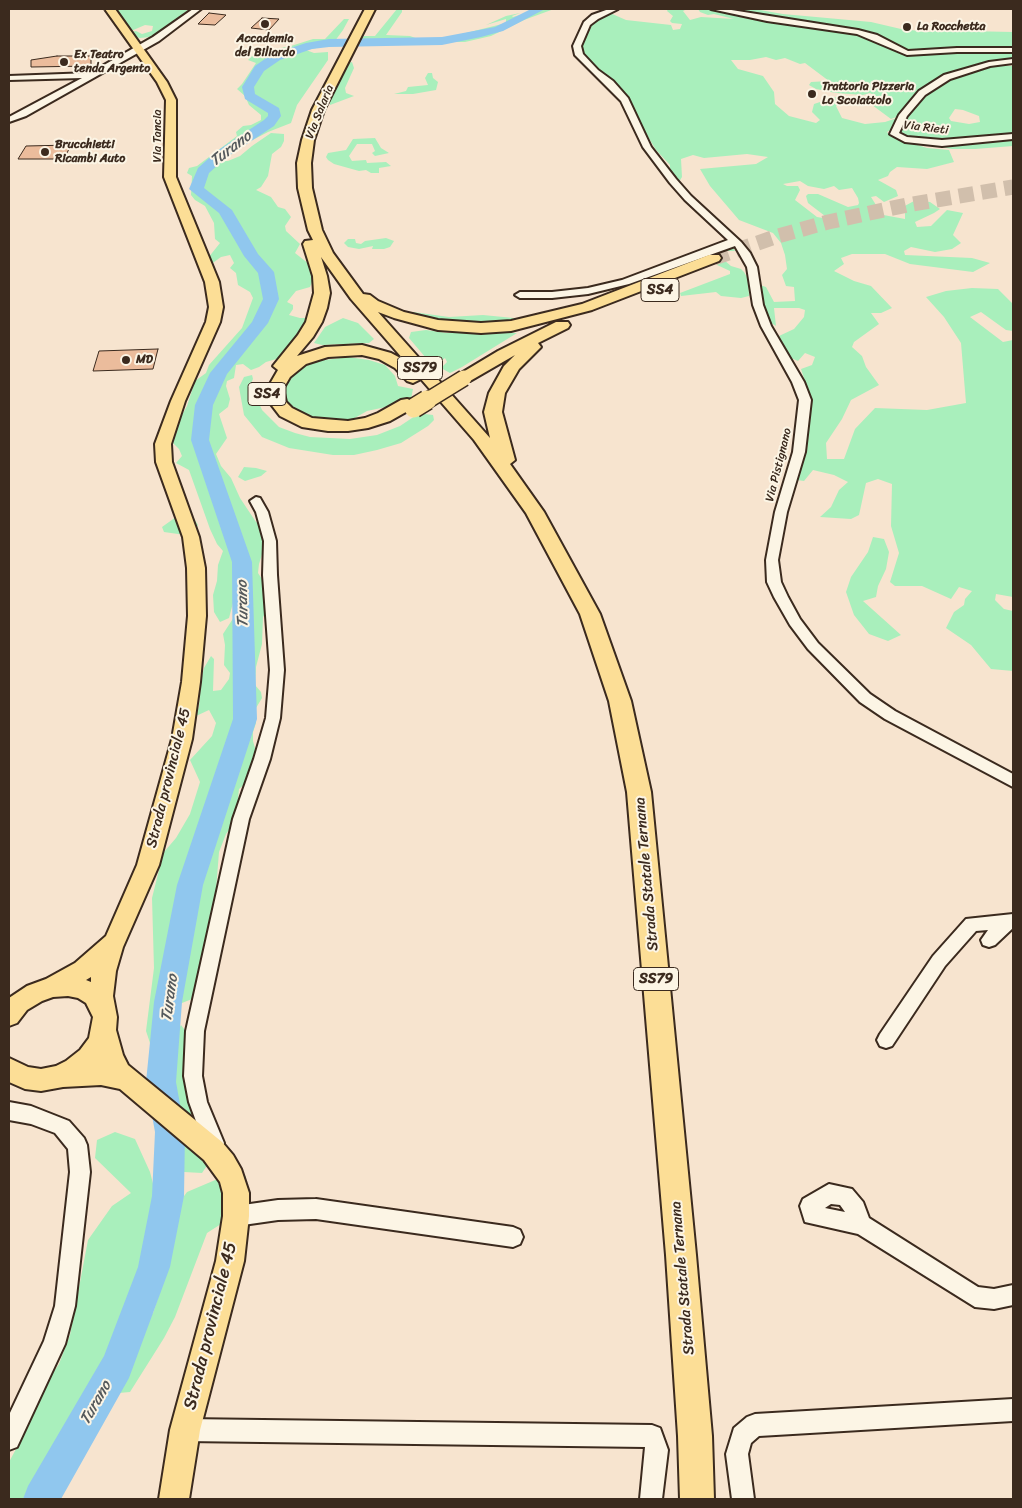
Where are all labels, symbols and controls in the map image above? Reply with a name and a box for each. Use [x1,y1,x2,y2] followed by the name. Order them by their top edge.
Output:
[259,18,271,30] marker: Accademia del Biliardo
[917,20,985,34] place label: La Rocchetta
[901,21,913,33] marker: La Rocchetta
[235,32,295,60] place label: Accademia del Biliardo
[74,48,150,76] place label: Ex Teatro tenda Argento
[58,56,70,68] marker: Ex Teatro tenda Argento
[822,80,914,108] place label: Trattoria Pizzeria Lo Scoiattolo
[303,83,337,141] street label: Via Salaria
[806,88,818,100] marker: Trattoria Pizzeria Lo Scoiattolo
[151,110,165,162] street label: Via Tancia
[903,118,949,138] street label: Via Rieti
[206,127,256,171] water label: Turano
[55,138,125,166] place label: Brucchietti Ricambi Auto
[39,146,51,158] marker: Brucchietti Ricambi Auto
[641,278,679,302] road number: SS4
[136,353,153,367] place label: MD
[120,354,132,366] marker: MD
[398,356,442,379] road number: SS79
[248,382,286,406] road number: SS4
[763,427,795,503] street label: Via Pistignano
[233,580,253,628] water label: Turano
[143,706,195,850] street label: Strada provinciale 45
[631,796,663,952] street label: Strada Statale Ternana
[634,968,678,991] road number: SS79
[157,973,183,1023] water label: Turano
[667,1200,699,1356] street label: Strada Statale Ternana
[180,1240,242,1412] street label: Strada provinciale 45
[76,1378,116,1428] water label: Turano

